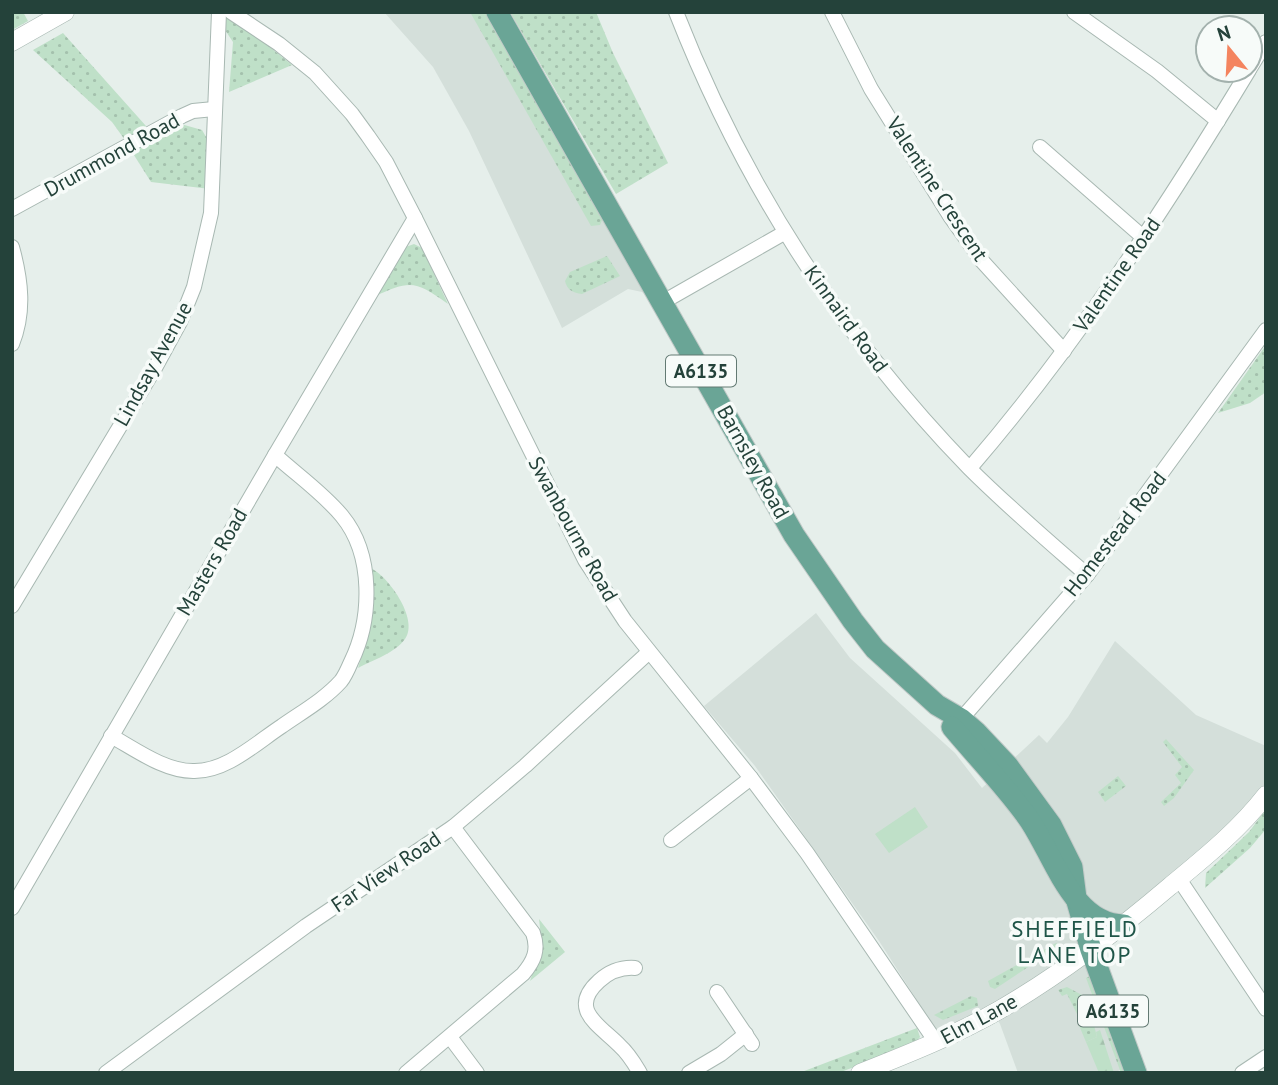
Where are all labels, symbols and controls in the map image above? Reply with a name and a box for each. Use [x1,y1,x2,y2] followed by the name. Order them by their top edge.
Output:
[1194,14,1264,84] north arrow
[1214,19,1233,46] text: N
[39,106,184,203] street label: Drummond Road
[880,111,994,266] street label: Valentine Crescent
[1066,212,1166,338] street label: Valentine Road
[798,260,894,378] street label: Kinnaird Road
[107,297,198,431] street label: Lindsay Avenue
[666,356,736,386] road number: A6135
[711,400,796,523] street label: Barnsley Road
[522,451,624,606] street label: Swanbourne Road
[1057,466,1172,602] street label: Homestead Road
[170,503,253,620] street label: Masters Road
[326,825,446,918] street label: Far View Road
[1011,914,1139,969] district label: SHEFFIELD LANE TOP
[936,987,1022,1050] street label: Elm Lane
[1078,995,1148,1026] road number: A6135

